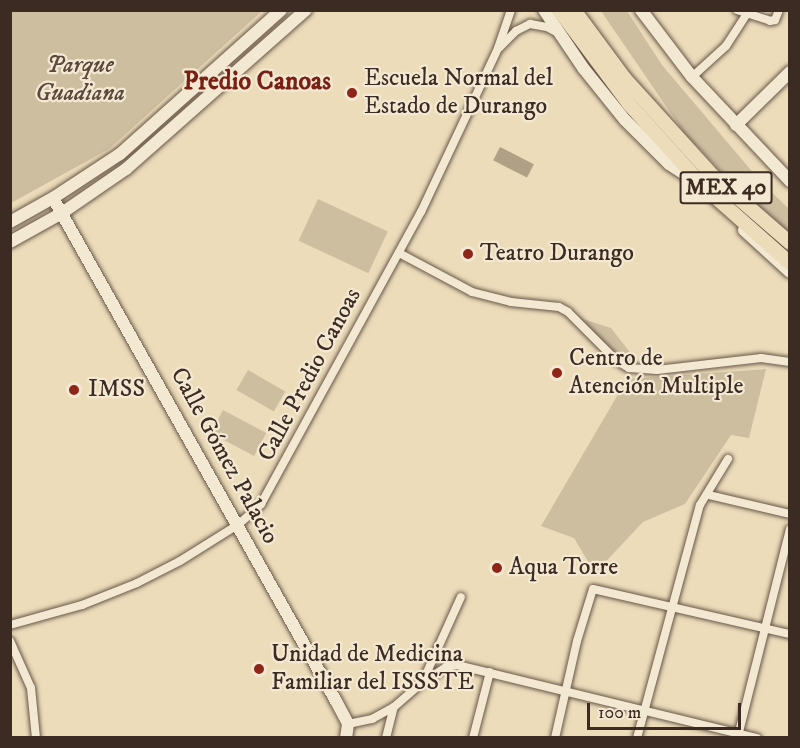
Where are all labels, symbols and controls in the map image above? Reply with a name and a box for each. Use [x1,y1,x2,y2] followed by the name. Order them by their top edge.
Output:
[35,52,125,108] park label: Parque Guadiana
[364,65,553,121] place label: Escuela Normal del Estado de Durango
[183,66,331,98] district label: Predio Canoas
[345,86,359,100] marker: Escuela Normal del Estado de Durango
[680,169,772,207] road number: MEX 40
[480,240,634,268] place label: Teatro Durango
[461,247,475,261] marker: Teatro Durango
[252,284,368,466] street label: Calle Predio Canoas
[569,345,743,401] place label: Centro de Atención Multiple
[164,363,284,549] street label: Calle Gómez Palacio
[550,366,564,380] marker: Centro de Atención Multiple
[88,376,145,404] place label: IMSS
[65,381,83,399] marker: IMSS
[509,554,618,582] place label: Aqua Torre
[490,561,504,575] marker: Aqua Torre
[271,641,474,697] place label: Unidad de Medicina Familiar del ISSSTE
[252,662,266,676] marker: Unidad de Medicina Familiar del ISSSTE
[590,691,744,729] scale bar
[598,702,641,724] text: 100 m

